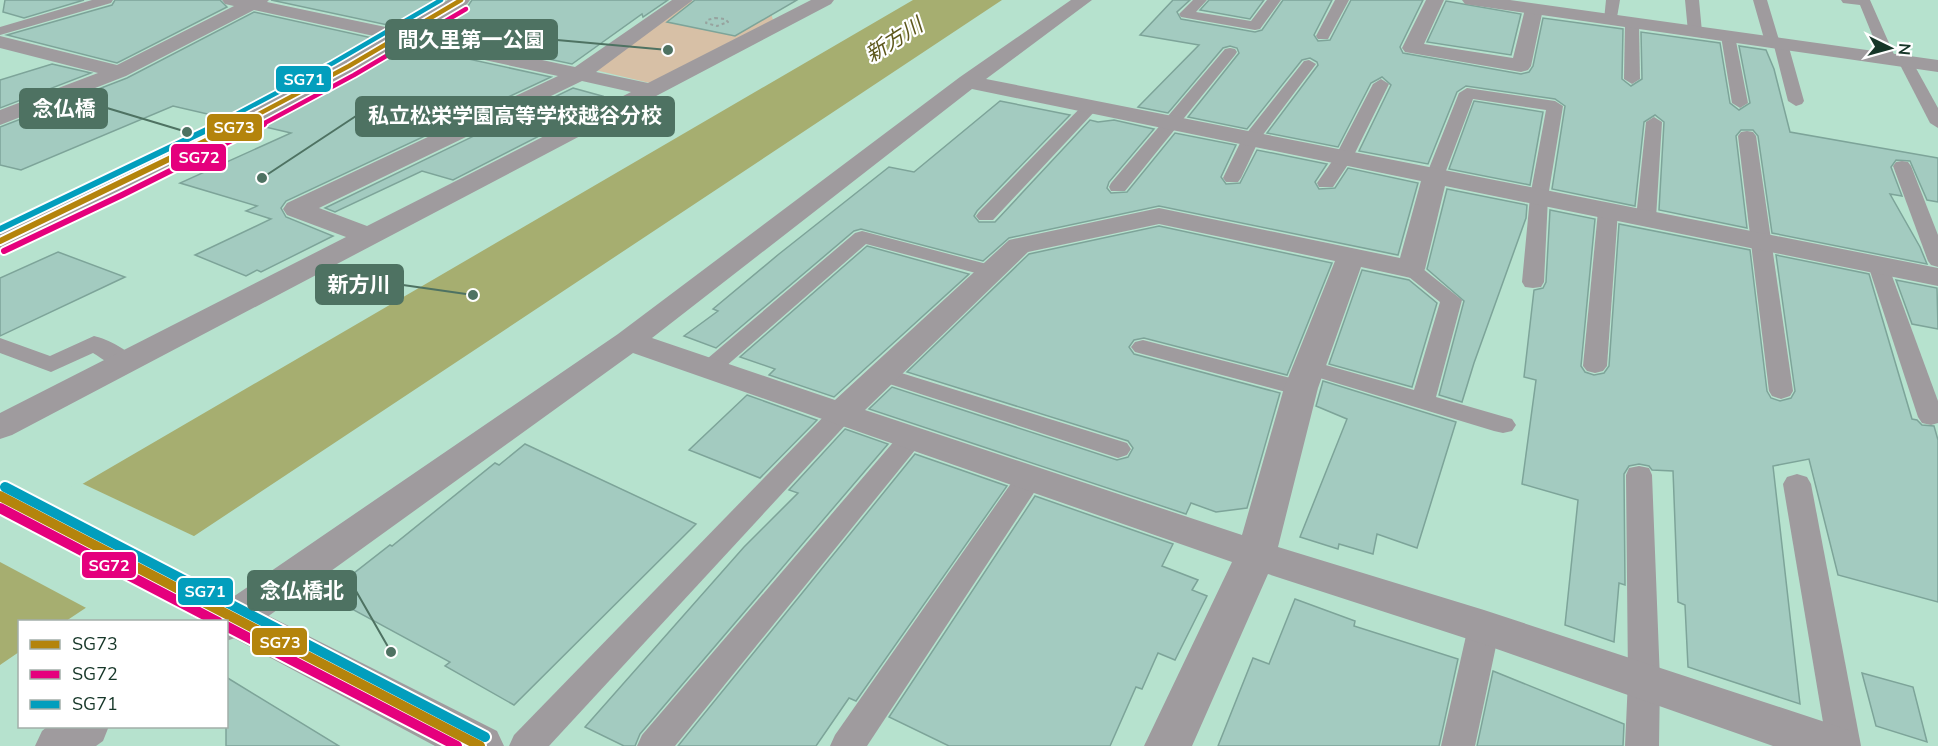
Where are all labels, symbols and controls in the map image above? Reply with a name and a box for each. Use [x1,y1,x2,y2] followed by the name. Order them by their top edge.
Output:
[860,10,930,69] water label: 新方川
[1860,18,1920,78] north arrow
[386,20,557,59] callout: 間久里第一公園
[398,26,545,54] text: 間久里第一公園
[1892,42,1915,56] text: N
[275,65,332,93] line badge: SG71
[283,69,325,91] text: SG71
[20,89,107,128] callout: 念仏橋
[33,95,96,123] text: 念仏橋
[356,97,674,136] callout: 私立松栄学園高等学校越谷分校
[368,102,662,130] text: 私立松栄学園高等学校越谷分校
[206,113,263,142] line badge: SG73
[213,117,255,139] text: SG73
[170,143,227,172] line badge: SG72
[178,147,220,169] text: SG72
[316,265,403,304] callout: 新方川
[328,271,391,299] text: 新方川
[81,551,137,579] line badge: SG72
[88,555,130,577] text: SG72
[248,571,356,610] callout: 念仏橋北
[177,577,234,606] line badge: SG71
[260,577,344,605] text: 念仏橋北
[184,581,226,603] text: SG71
[18,620,228,728] legend
[251,627,308,656] line badge: SG73
[72,632,118,656] text: SG73
[259,632,301,654] text: SG73
[72,662,118,686] text: SG72
[72,692,118,716] text: SG71

